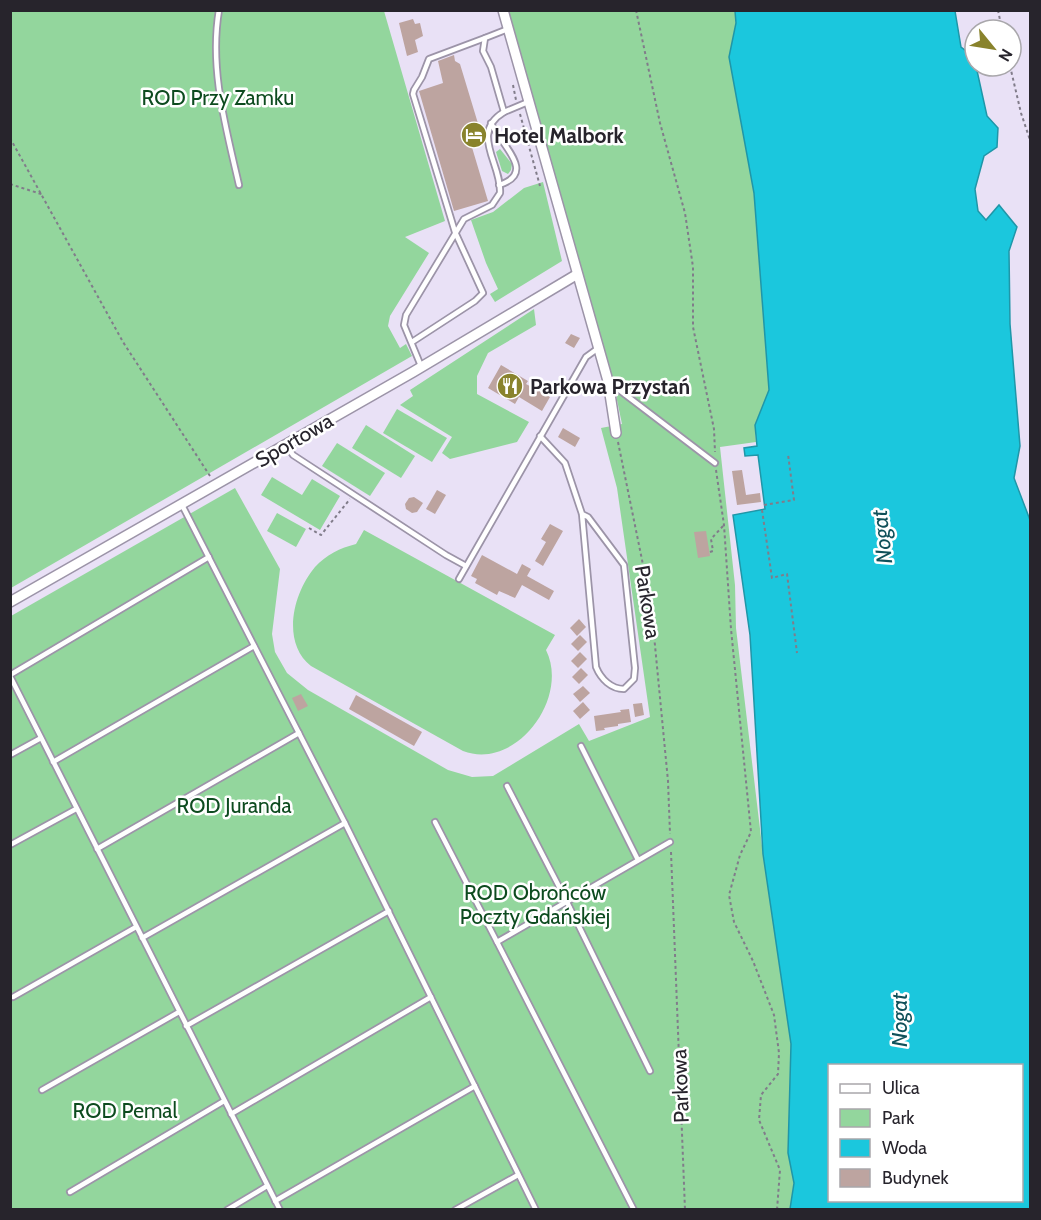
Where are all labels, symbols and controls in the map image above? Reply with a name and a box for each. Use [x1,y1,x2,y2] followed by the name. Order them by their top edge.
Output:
[963,18,1023,78] north arrow
[995,46,1017,65] text: N
[142,85,294,110] park label: ROD Przy Zamku
[459,120,489,150] hotel icon: Hotel Malbork
[494,123,624,148] place label: Hotel Malbork
[495,371,525,401] restaurant icon: Parkowa Przystań
[530,374,690,399] place label: Parkowa Przystań
[251,408,337,472] street label: Sportowa
[866,507,898,565] water label: Nogat
[630,563,666,641] street label: Parkowa
[177,793,292,818] park label: ROD Juranda
[460,880,610,930] park label: ROD Obrońców Poczty Gdańskiej
[886,992,913,1047] water label: Nogat
[666,1049,694,1123] street label: Parkowa
[828,1064,1023,1202] legend
[882,1077,920,1099] text: Ulica
[73,1098,177,1123] park label: ROD Pemal
[882,1107,915,1129] text: Park
[882,1137,927,1159] text: Woda
[882,1167,949,1189] text: Budynek

